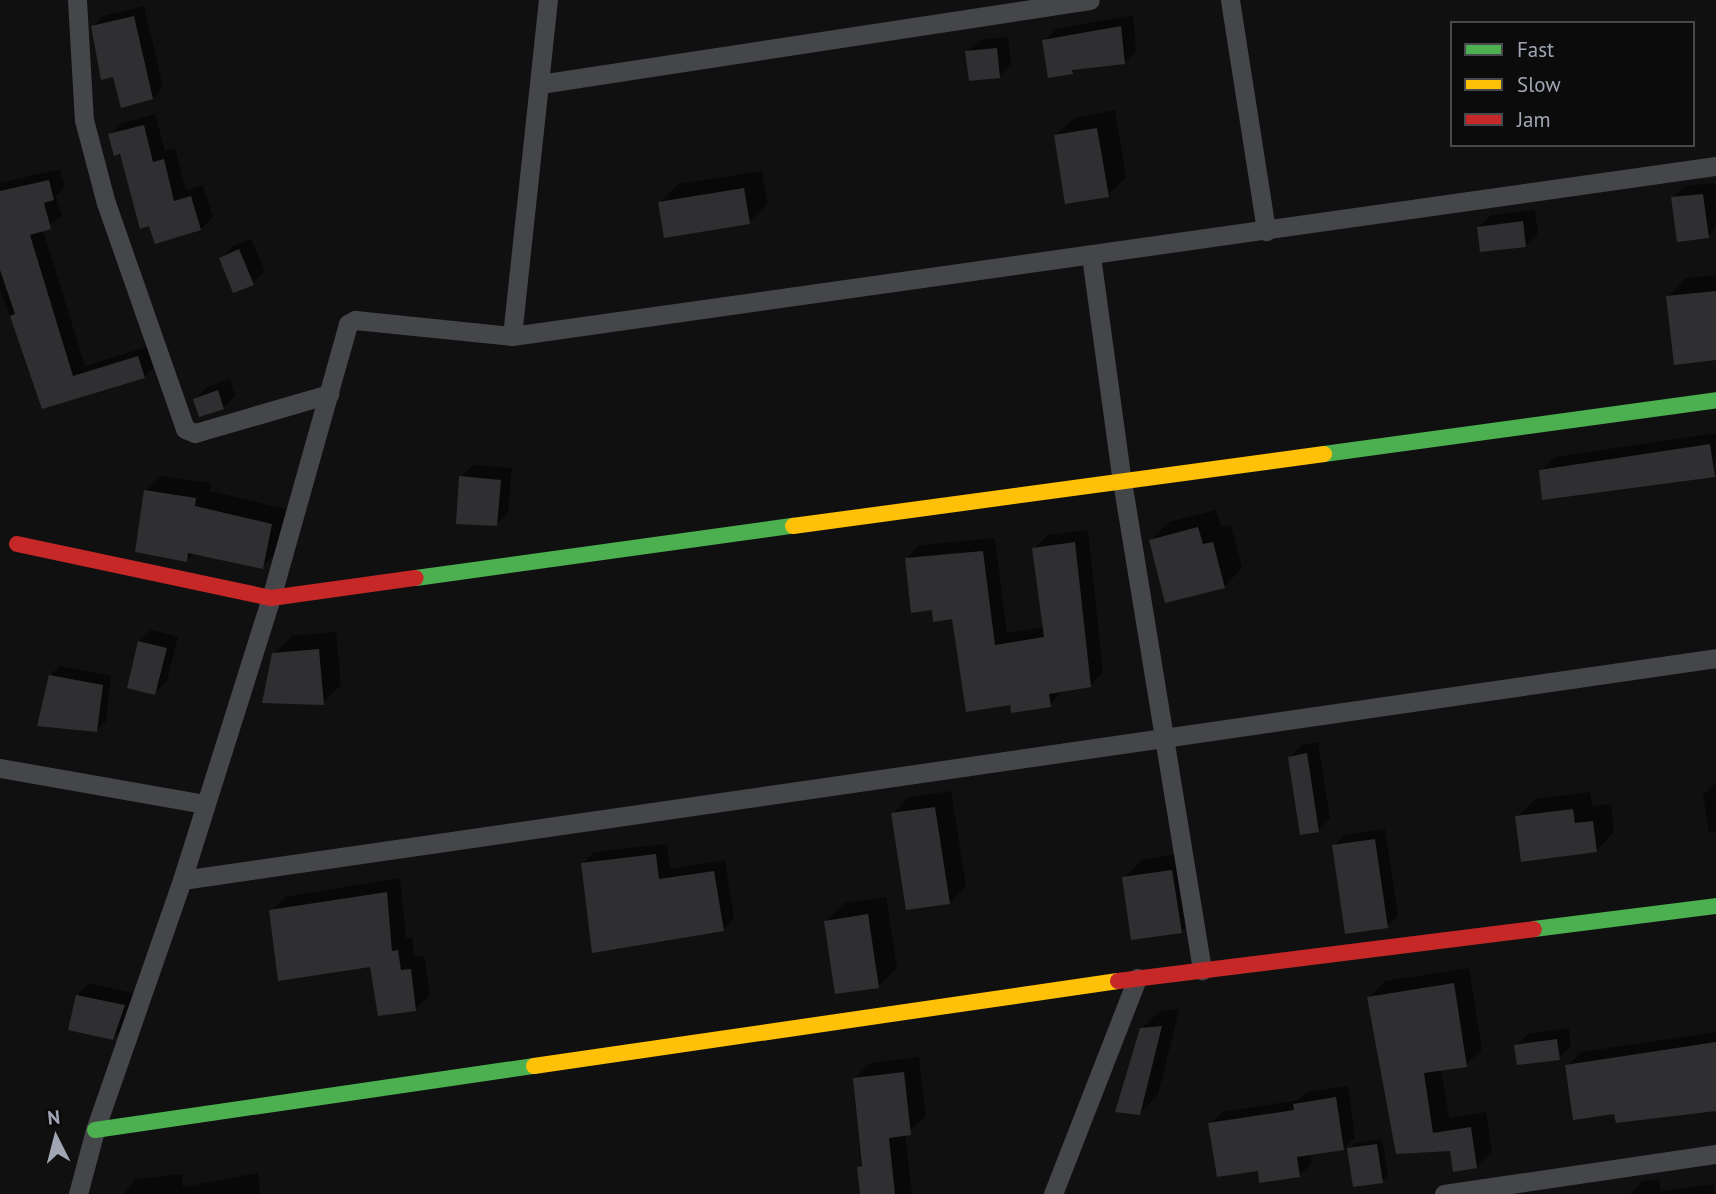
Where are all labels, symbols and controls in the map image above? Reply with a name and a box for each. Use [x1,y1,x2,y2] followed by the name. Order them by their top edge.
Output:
[1450,21,1695,147] legend
[1517,36,1554,63] text: Fast
[1517,71,1561,98] text: Slow
[1517,106,1551,133] text: Jam
[21,1103,91,1173] north arrow
[46,1105,61,1130] text: N

